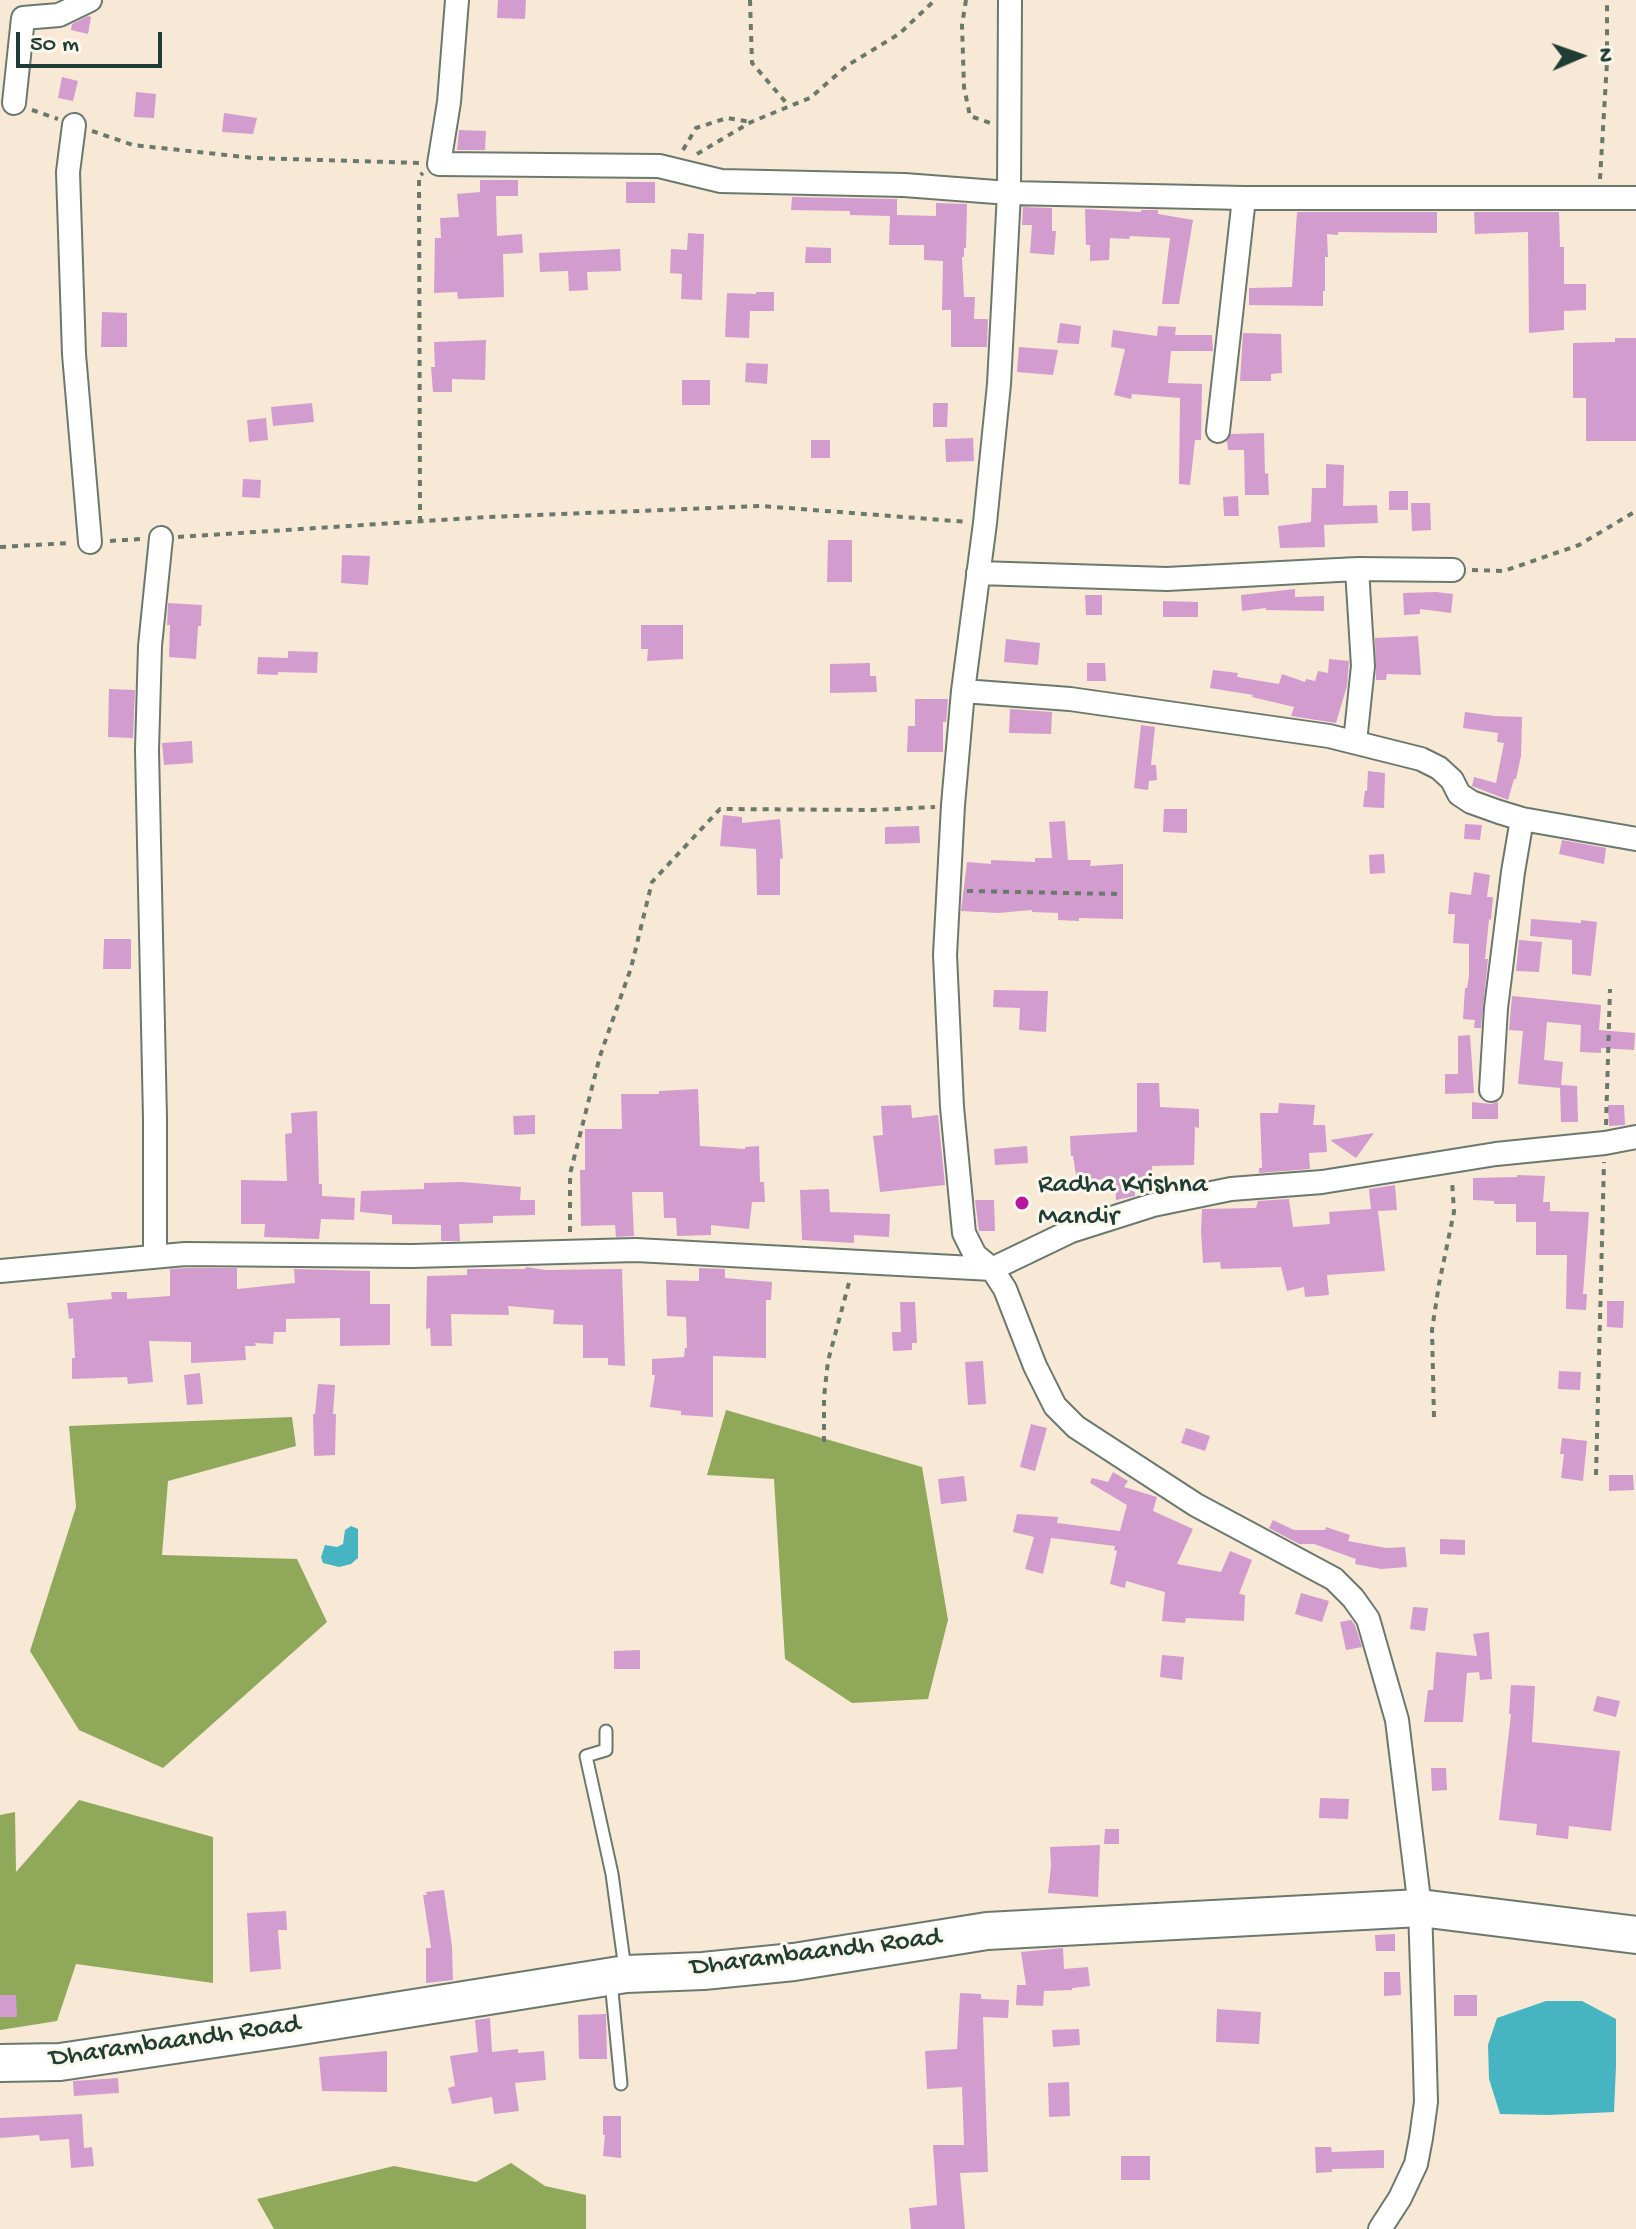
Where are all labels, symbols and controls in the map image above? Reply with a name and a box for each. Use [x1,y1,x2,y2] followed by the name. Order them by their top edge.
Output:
[20,16,166,66] scale bar
[1540,16,1620,96] north arrow
[30,31,79,60] text: 50 m
[1591,48,1617,63] text: N
[1038,1170,1207,1236] place label: Radha Krishna Mandir
[1013,1194,1031,1212] marker: Radha Krishna Mandir
[689,1922,943,1986] street label: Dharambaandh Road
[48,2009,302,2077] street label: Dharambaandh Road

